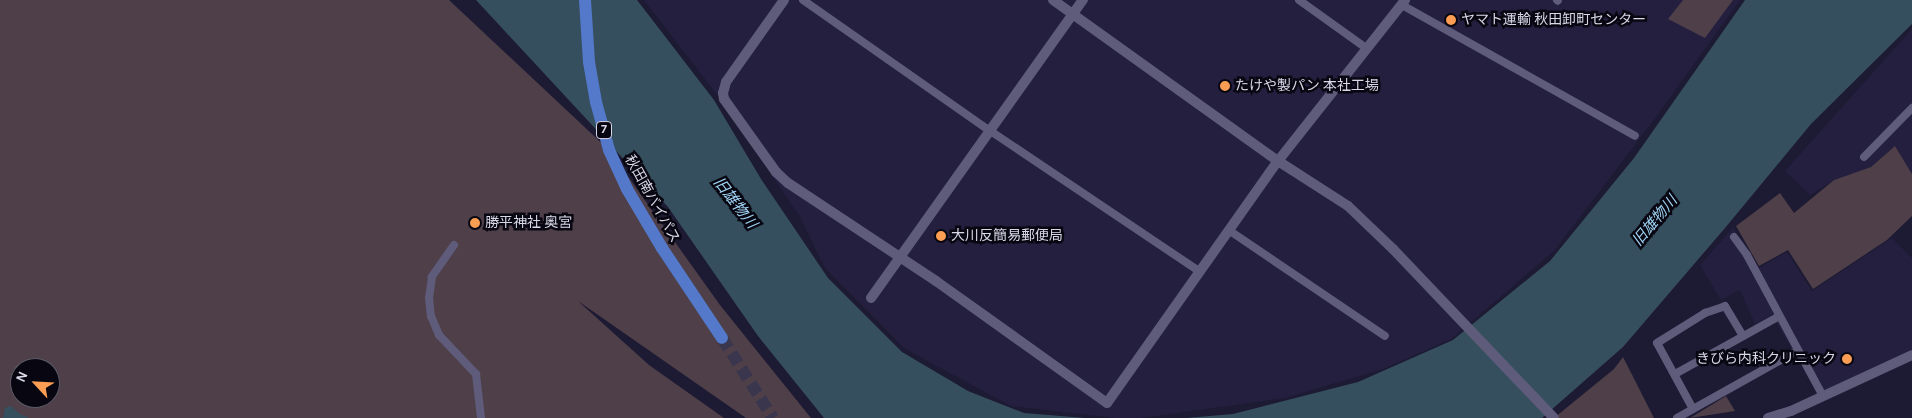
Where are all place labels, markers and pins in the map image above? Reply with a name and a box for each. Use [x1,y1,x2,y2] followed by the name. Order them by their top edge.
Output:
[1461,12,1646,28] place label: ヤマト運輸 秋田卸町センター
[1445,14,1457,26] marker: ヤマト運輸 秋田卸町センター
[1235,78,1378,94] place label: たけや製パン 本社工場
[1219,80,1231,92] marker: たけや製パン 本社工場
[485,215,572,231] place label: 勝平神社 奥宮
[469,217,481,229] marker: 勝平神社 奥宮
[951,228,1063,244] place label: 大川反簡易郵便局
[935,230,947,242] marker: 大川反簡易郵便局
[1696,351,1836,367] place label: きびら内科クリニック
[1840,352,1854,366] marker: きびら内科クリニック

